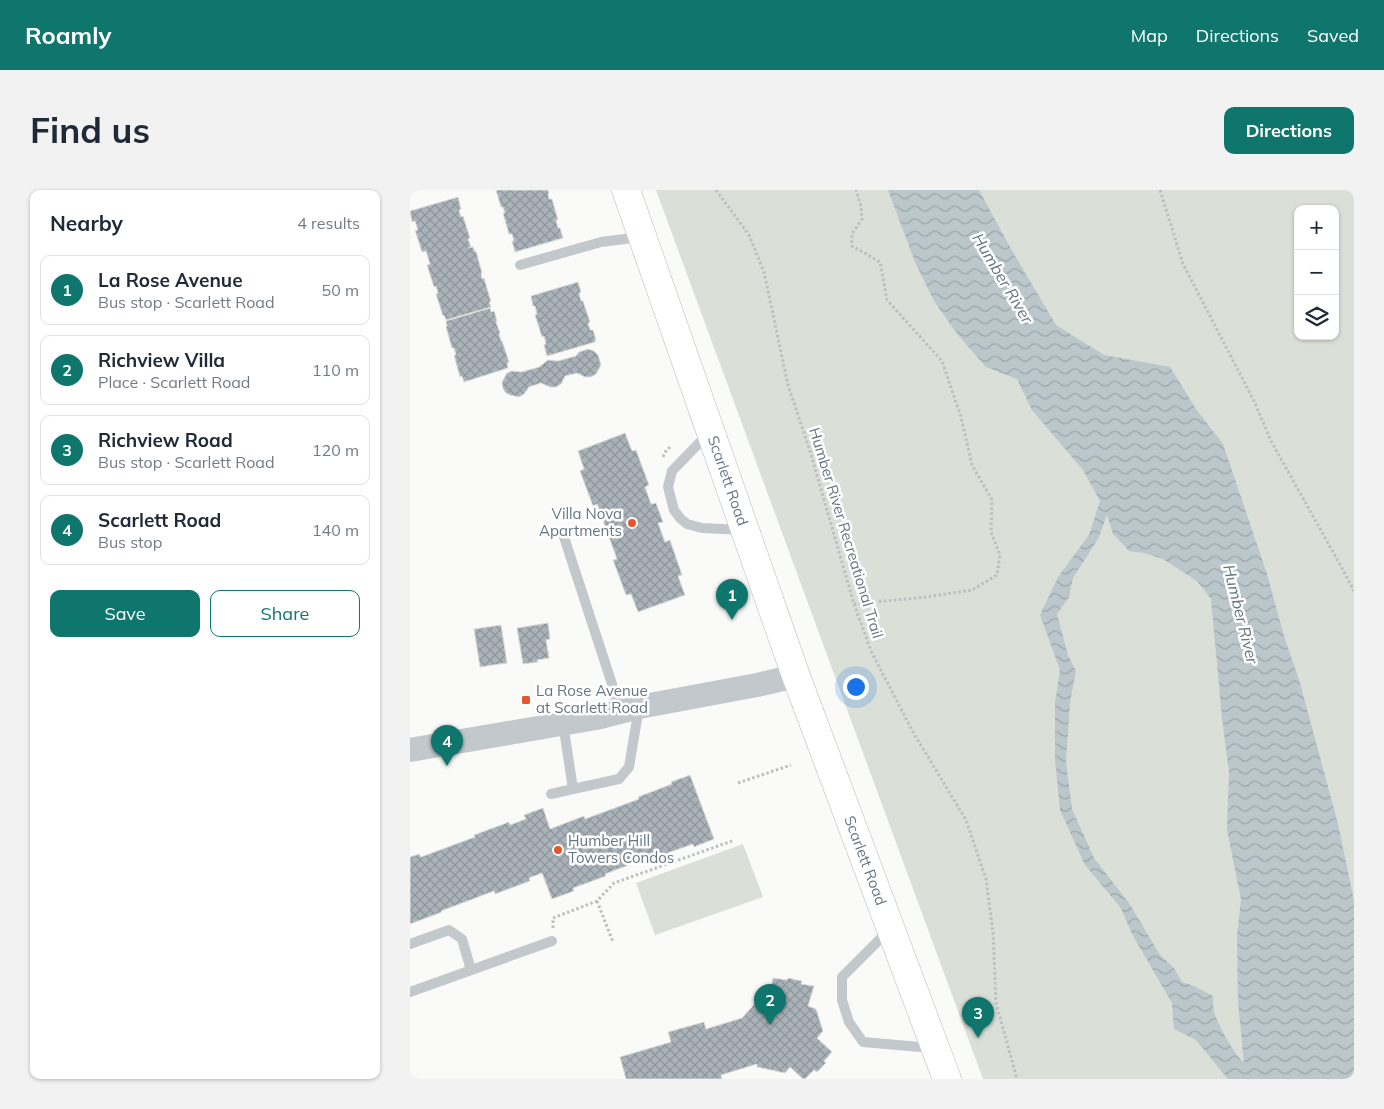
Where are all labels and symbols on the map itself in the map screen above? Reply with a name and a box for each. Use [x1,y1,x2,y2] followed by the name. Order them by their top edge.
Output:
[968,229,1038,328] water label: Humber River
[805,425,888,641] street label: Humber River Recreational Trail
[704,433,753,528] street label: Scarlett Road
[539,504,622,540] place label: Villa Nova Apartments
[626,517,638,529] marker: Villa Nova Apartments
[1219,562,1263,667] water label: Humber River
[716,579,748,620] pin: 1
[843,674,869,700] your location
[536,681,648,717] place label: La Rose Avenue at Scarlett Road
[520,694,532,706] marker: La Rose Avenue at Scarlett Road
[431,725,463,766] pin: 4
[840,813,891,908] street label: Scarlett Road
[568,831,674,867] place label: Humber Hill Towers Condos
[552,844,564,856] marker: Humber Hill Towers Condos
[754,984,786,1025] pin: 2
[962,997,994,1038] pin: 3

